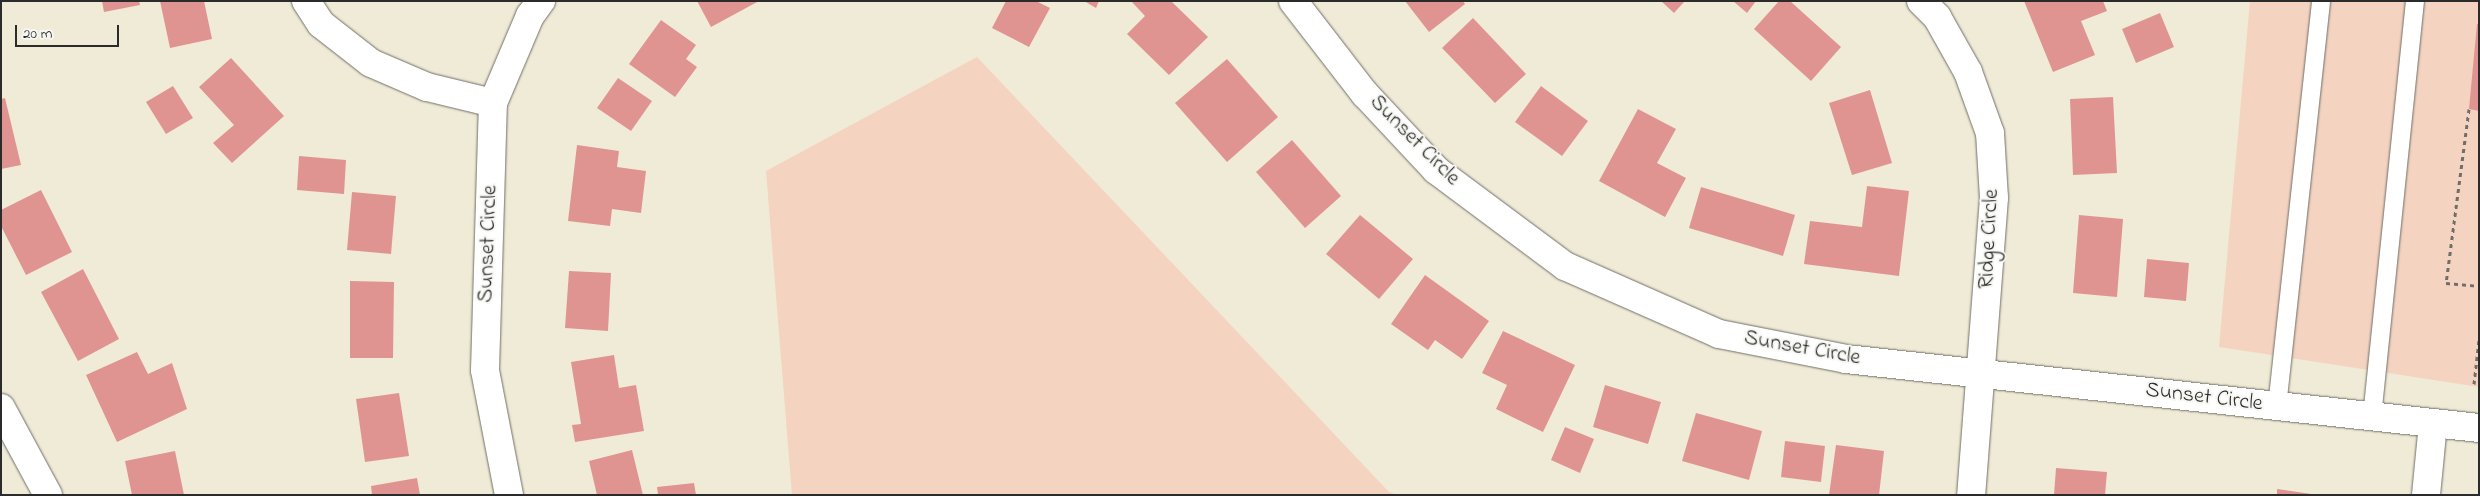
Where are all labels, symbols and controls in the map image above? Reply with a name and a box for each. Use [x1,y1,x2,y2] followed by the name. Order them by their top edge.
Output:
[18,15,121,47] scale bar
[23,23,52,45] text: 20 m
[1363,90,1465,192] street label: Sunset Circle
[474,185,504,303] street label: Sunset Circle
[1974,188,2006,290] street label: Ridge Circle
[1742,326,1862,372] street label: Sunset Circle
[2144,378,2264,418] street label: Sunset Circle

